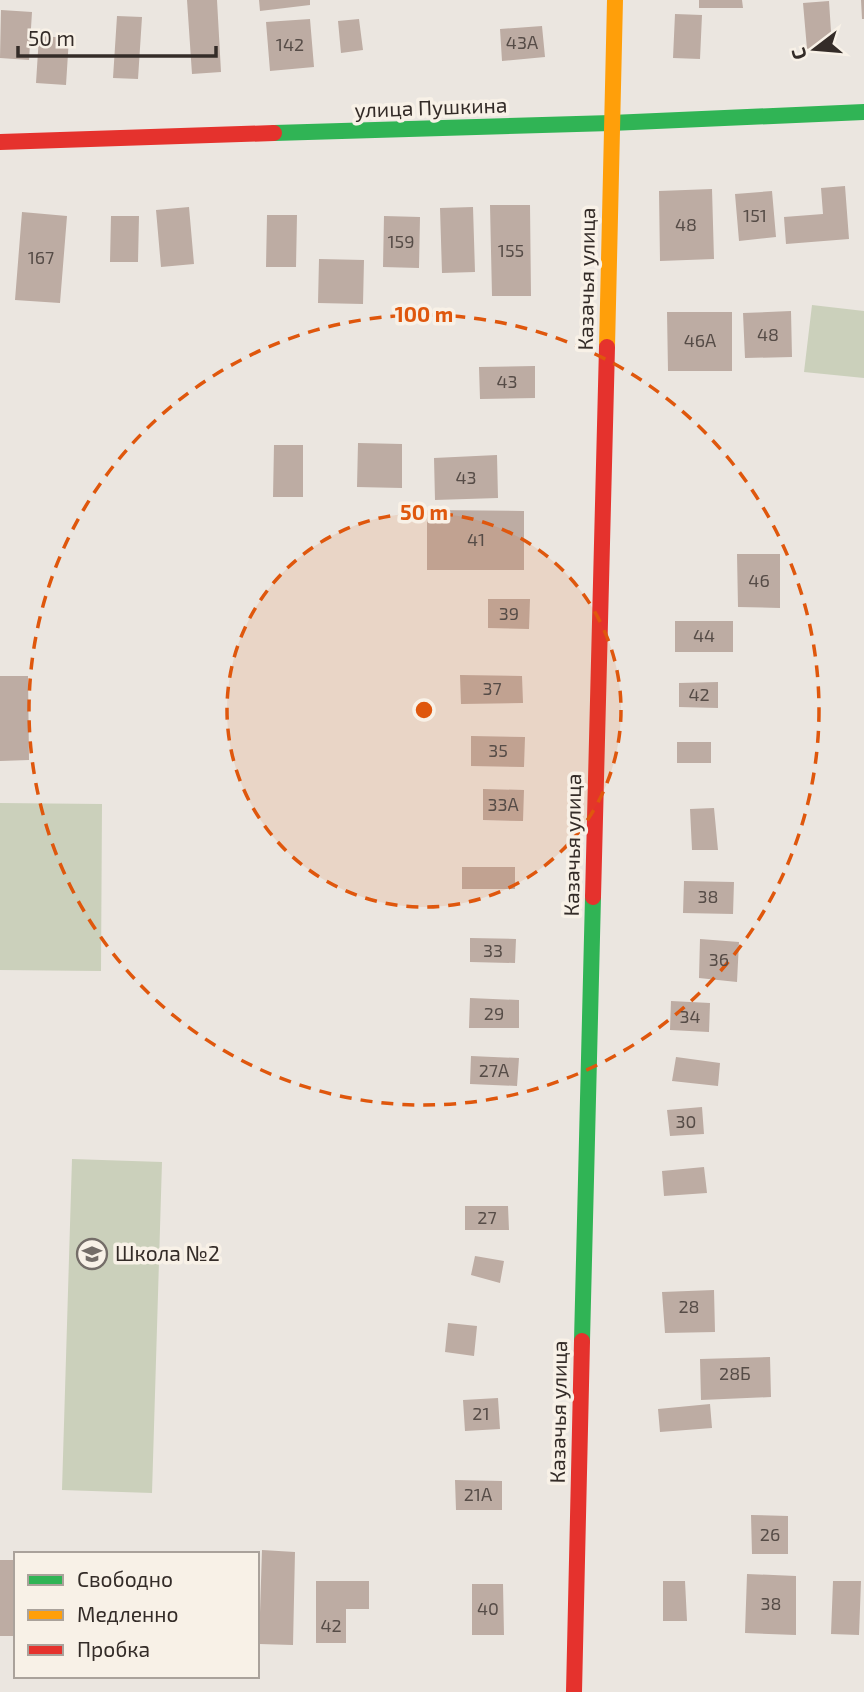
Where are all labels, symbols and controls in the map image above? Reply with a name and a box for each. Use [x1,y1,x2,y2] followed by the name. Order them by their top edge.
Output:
[18,14,215,58] scale bar
[780,14,850,84] north arrow
[28,25,75,50] text: 50 m
[506,31,539,53] house number: 43А
[276,33,304,55] house number: 142
[786,45,811,62] text: С
[354,91,508,123] street label: улица Пушкина
[743,204,767,226] house number: 151
[572,207,600,351] street label: Казачья улица
[675,213,697,235] house number: 48
[387,230,415,252] house number: 159
[498,239,524,261] house number: 155
[28,246,54,268] house number: 167
[395,301,453,326] text: 100 m
[757,323,779,345] house number: 48
[684,329,717,351] house number: 46А
[496,370,518,392] house number: 43
[455,466,477,488] house number: 43
[400,499,448,524] text: 50 m
[467,528,485,550] house number: 41
[748,569,770,591] house number: 46
[499,602,519,624] house number: 39
[693,624,715,646] house number: 44
[482,677,502,699] house number: 37
[688,683,710,705] house number: 42
[412,698,436,722] centre of rings
[488,739,508,761] house number: 35
[558,773,586,917] street label: Казачья улица
[487,793,519,815] house number: 33А
[698,885,718,907] house number: 38
[483,939,503,961] house number: 33
[709,948,729,970] house number: 36
[484,1002,504,1024] house number: 29
[679,1005,701,1027] house number: 34
[479,1059,510,1081] house number: 27А
[676,1110,696,1132] house number: 30
[477,1206,497,1228] house number: 27
[75,1237,109,1271] school or university icon: Школа №2
[115,1240,220,1265] place label: Школа №2
[678,1295,700,1317] house number: 28
[544,1340,572,1484] street label: Казачья улица
[719,1362,751,1384] house number: 28Б
[472,1402,490,1424] house number: 21
[464,1483,493,1505] house number: 21А
[760,1523,780,1545] house number: 26
[14,1552,259,1678] legend
[77,1566,173,1591] text: Свободно
[761,1592,781,1614] house number: 38
[477,1597,499,1619] house number: 40
[77,1601,179,1626] text: Медленно
[320,1614,342,1636] house number: 42
[77,1636,150,1661] text: Пробка

